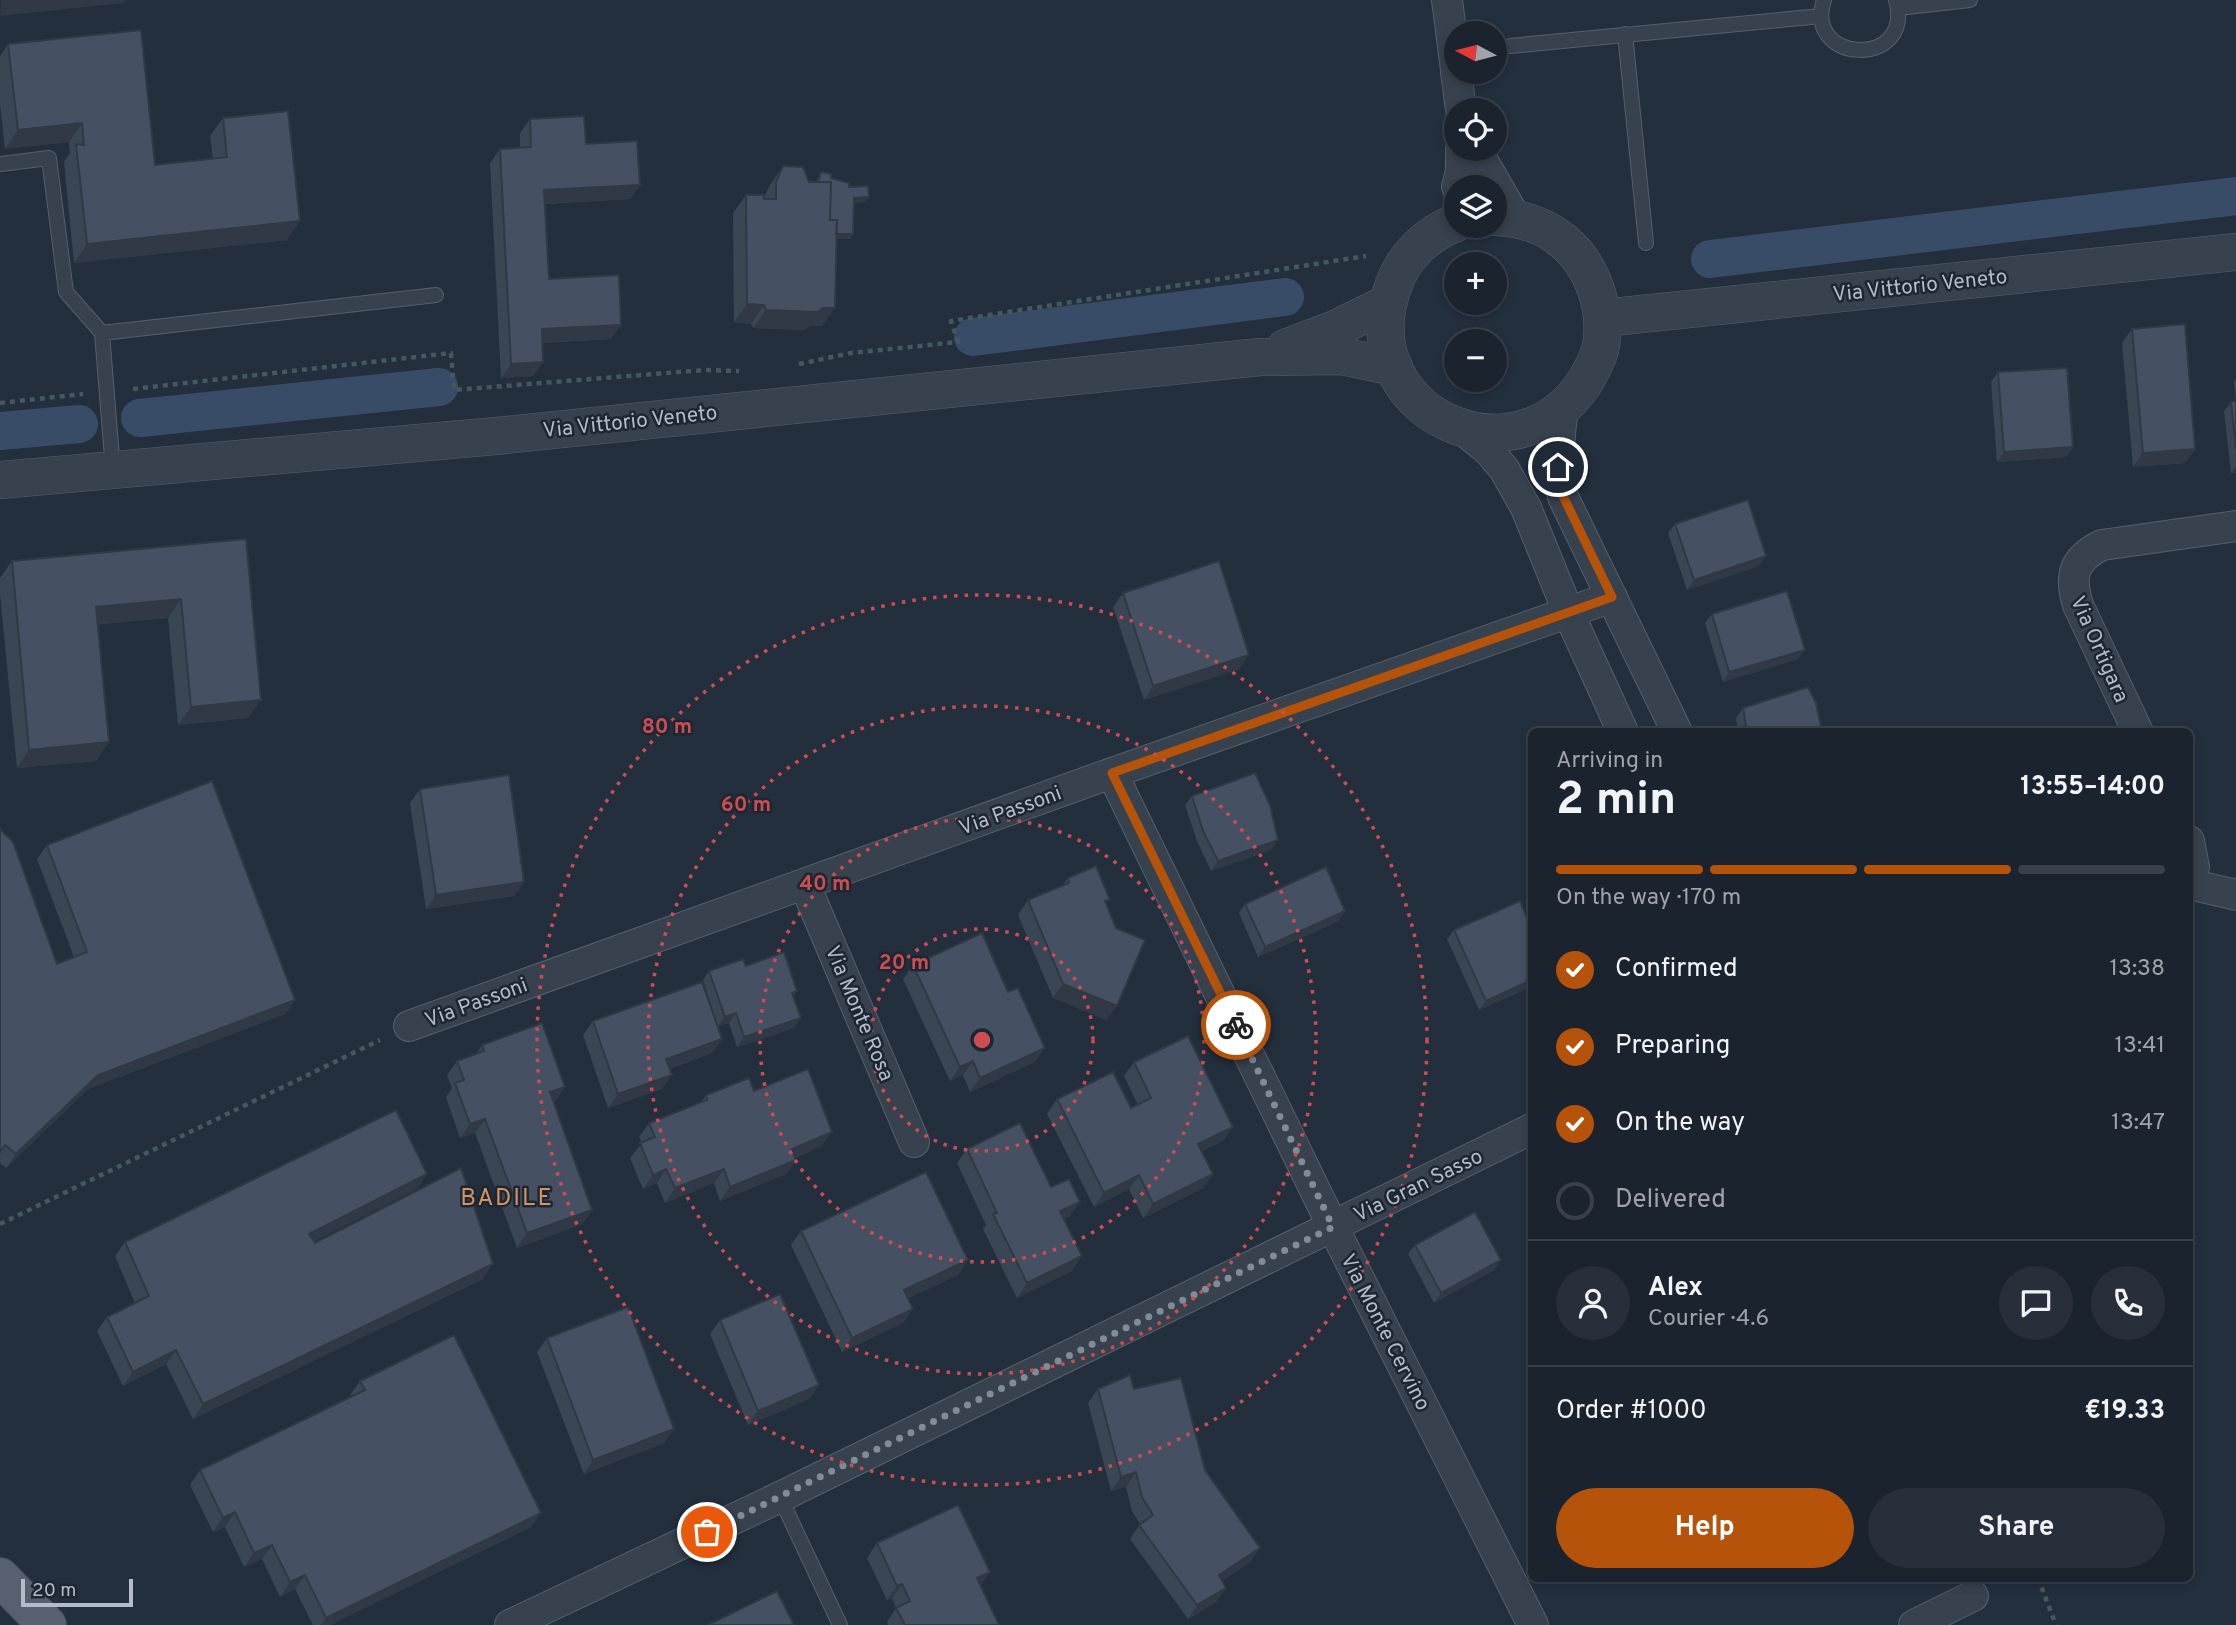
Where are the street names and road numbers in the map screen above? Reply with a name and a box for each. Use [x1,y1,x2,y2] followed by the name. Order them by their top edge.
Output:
[1832,264,2009,309] street label: Via Vittorio Veneto
[542,400,719,445] street label: Via Vittorio Veneto
[2063,592,2134,707] street label: Via Ortigara
[956,780,1065,842] street label: Via Passoni
[818,942,899,1085] street label: Via Monte Rosa
[422,972,531,1034] street label: Via Passoni
[1350,1144,1488,1229] street label: Via Gran Sasso
[1333,1250,1436,1416] street label: Via Monte Cervino

